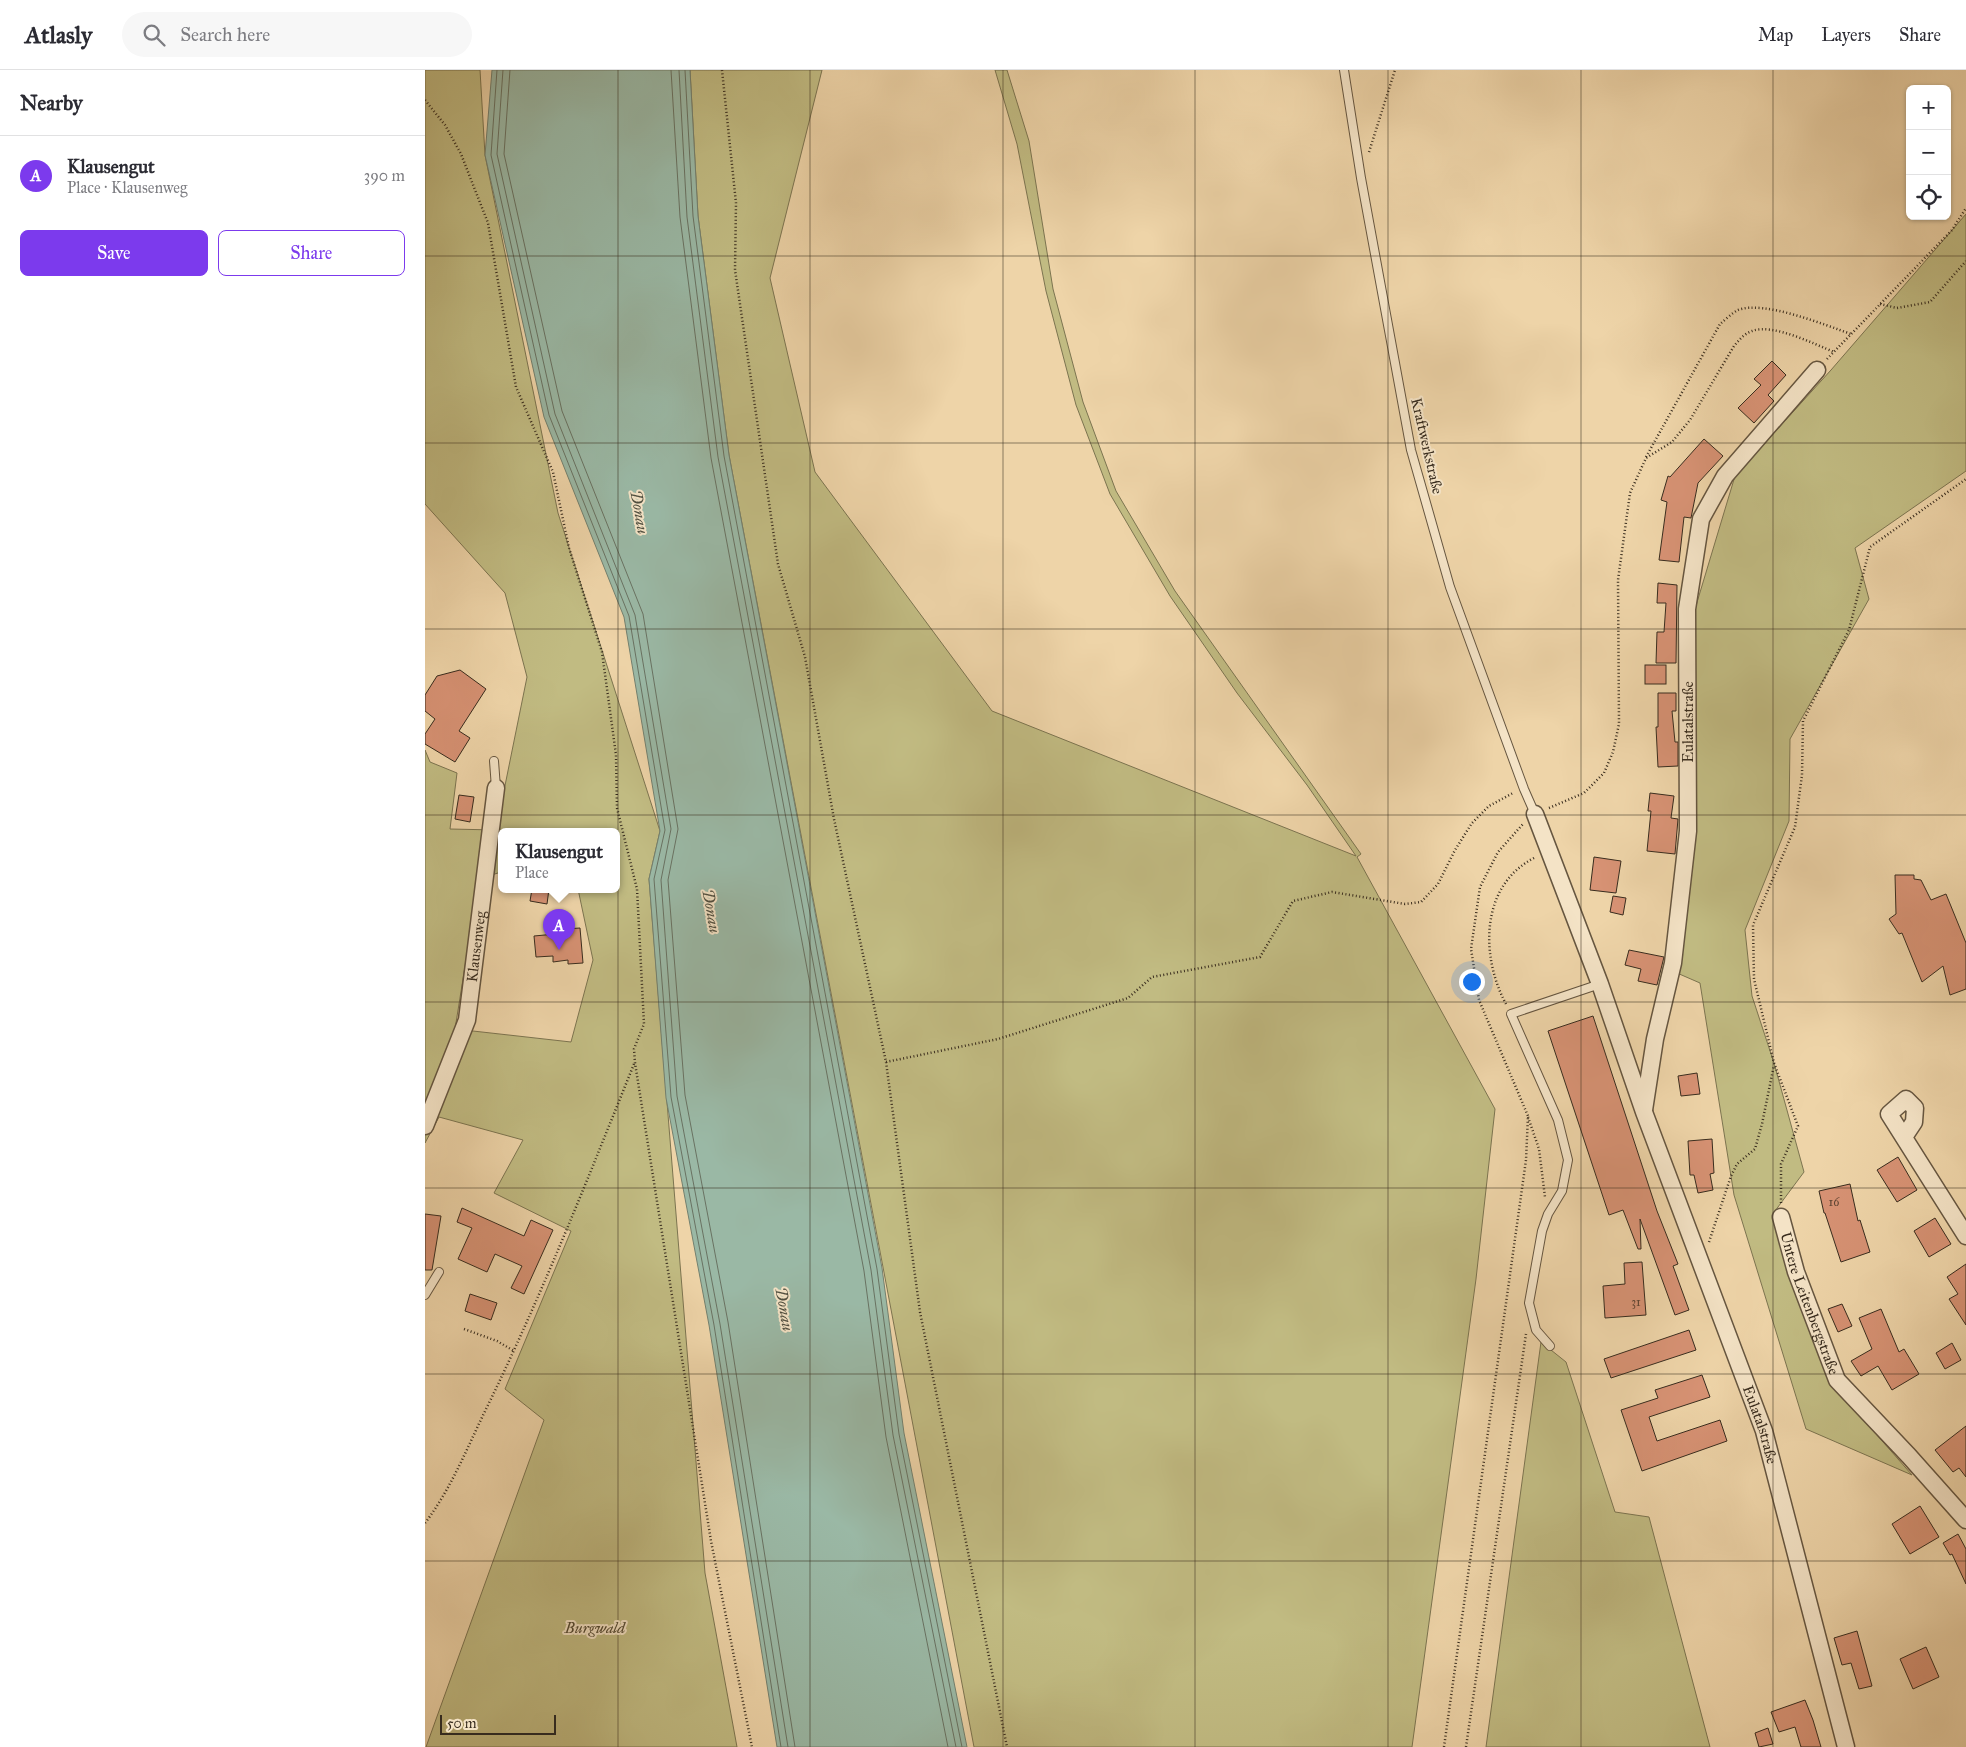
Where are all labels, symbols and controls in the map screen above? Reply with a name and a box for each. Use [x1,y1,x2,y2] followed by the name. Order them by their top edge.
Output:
[122,12,472,57] search box
[25,20,92,50] text: Atlasly
[140,21,168,49] icon: search
[180,23,270,46] text: Search here
[1758,24,1793,46] text: Map
[1821,24,1871,46] text: Layers
[1899,24,1941,46] text: Share
[1906,85,1951,220] map controls
[1906,85,1951,130] button: +
[20,90,83,116] text: Nearby
[1906,130,1951,175] button: −
[67,155,155,178] text: Klausengut
[31,166,41,185] text: A
[364,166,405,185] text: 390 m
[1906,175,1951,220] button: locate
[67,178,187,197] text: Place · Klausenweg
[20,230,208,276] button: Save
[218,230,405,276] button: Share
[1407,396,1447,496] street label: Kraftwerkstraße
[626,489,653,536] water label: Donau
[1679,681,1697,763] street label: Eulatalstraße
[498,828,620,893] popup
[515,840,603,863] text: Klausengut
[515,863,549,882] text: Place
[698,888,725,935] water label: Donau
[463,909,490,983] street label: Klausenweg
[543,909,575,950] pin: A
[1459,969,1485,995] your location
[1829,1195,1840,1209] house number: 16
[1777,1230,1843,1377] street label: Untere Leitenbergstraße
[771,1286,798,1333] water label: Donau
[1631,1295,1641,1309] house number: 31
[1739,1383,1781,1466] street label: Eulatalstraße
[564,1619,626,1637] park label: Burgwald
[440,1712,556,1735] scale bar
[447,1715,476,1732] text: 50 m

